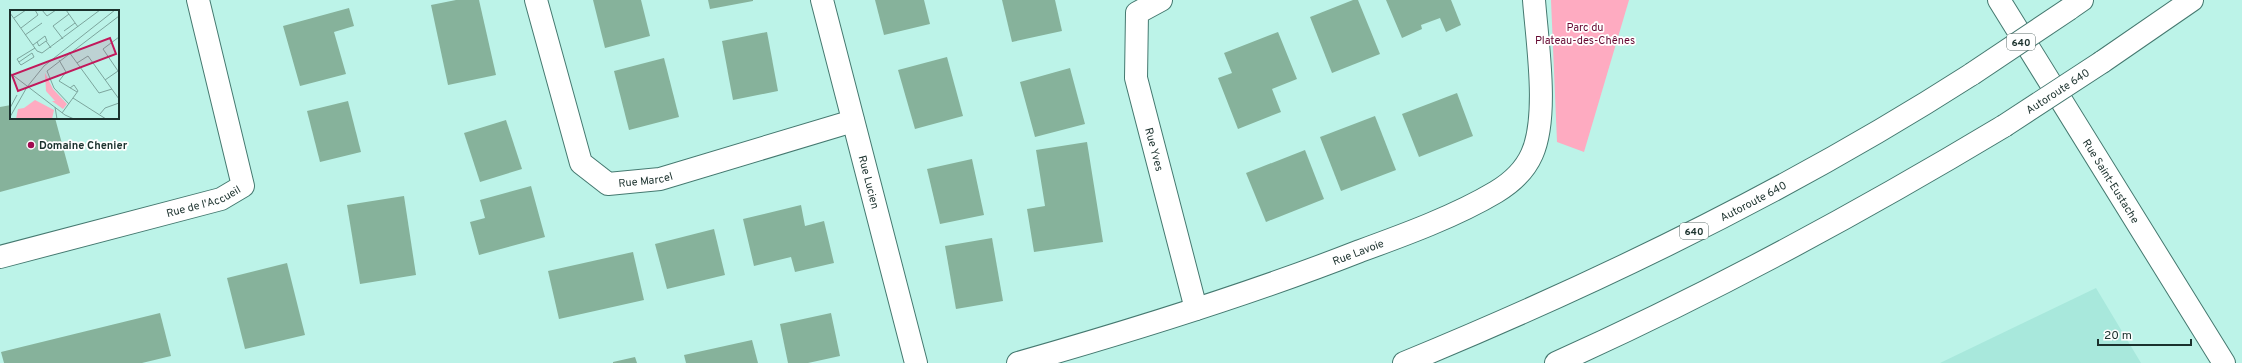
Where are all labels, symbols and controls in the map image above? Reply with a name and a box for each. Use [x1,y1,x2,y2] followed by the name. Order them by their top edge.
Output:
[10,10,119,119] inset map
[1535,21,1635,48] park label: Parc du Plateau-des-Chênes
[2007,34,2035,50] road number: 640
[2024,66,2093,118] street label: Autoroute 640
[1141,126,1166,173] street label: Rue Yves
[2079,137,2142,226] street label: Rue Saint-Eustache
[39,139,128,153] place label: Domaine Chenier
[26,140,36,150] marker: Domaine Chenier
[855,154,882,210] street label: Rue Lucien
[618,170,675,191] street label: Rue Marcel
[1718,179,1789,225] street label: Autoroute 640
[165,183,244,221] street label: Rue de l'Accueil
[1680,223,1708,239] road number: 640
[1331,237,1386,269] street label: Rue Lavoie
[2098,321,2191,347] scale bar
[2104,328,2132,344] text: 20 m

